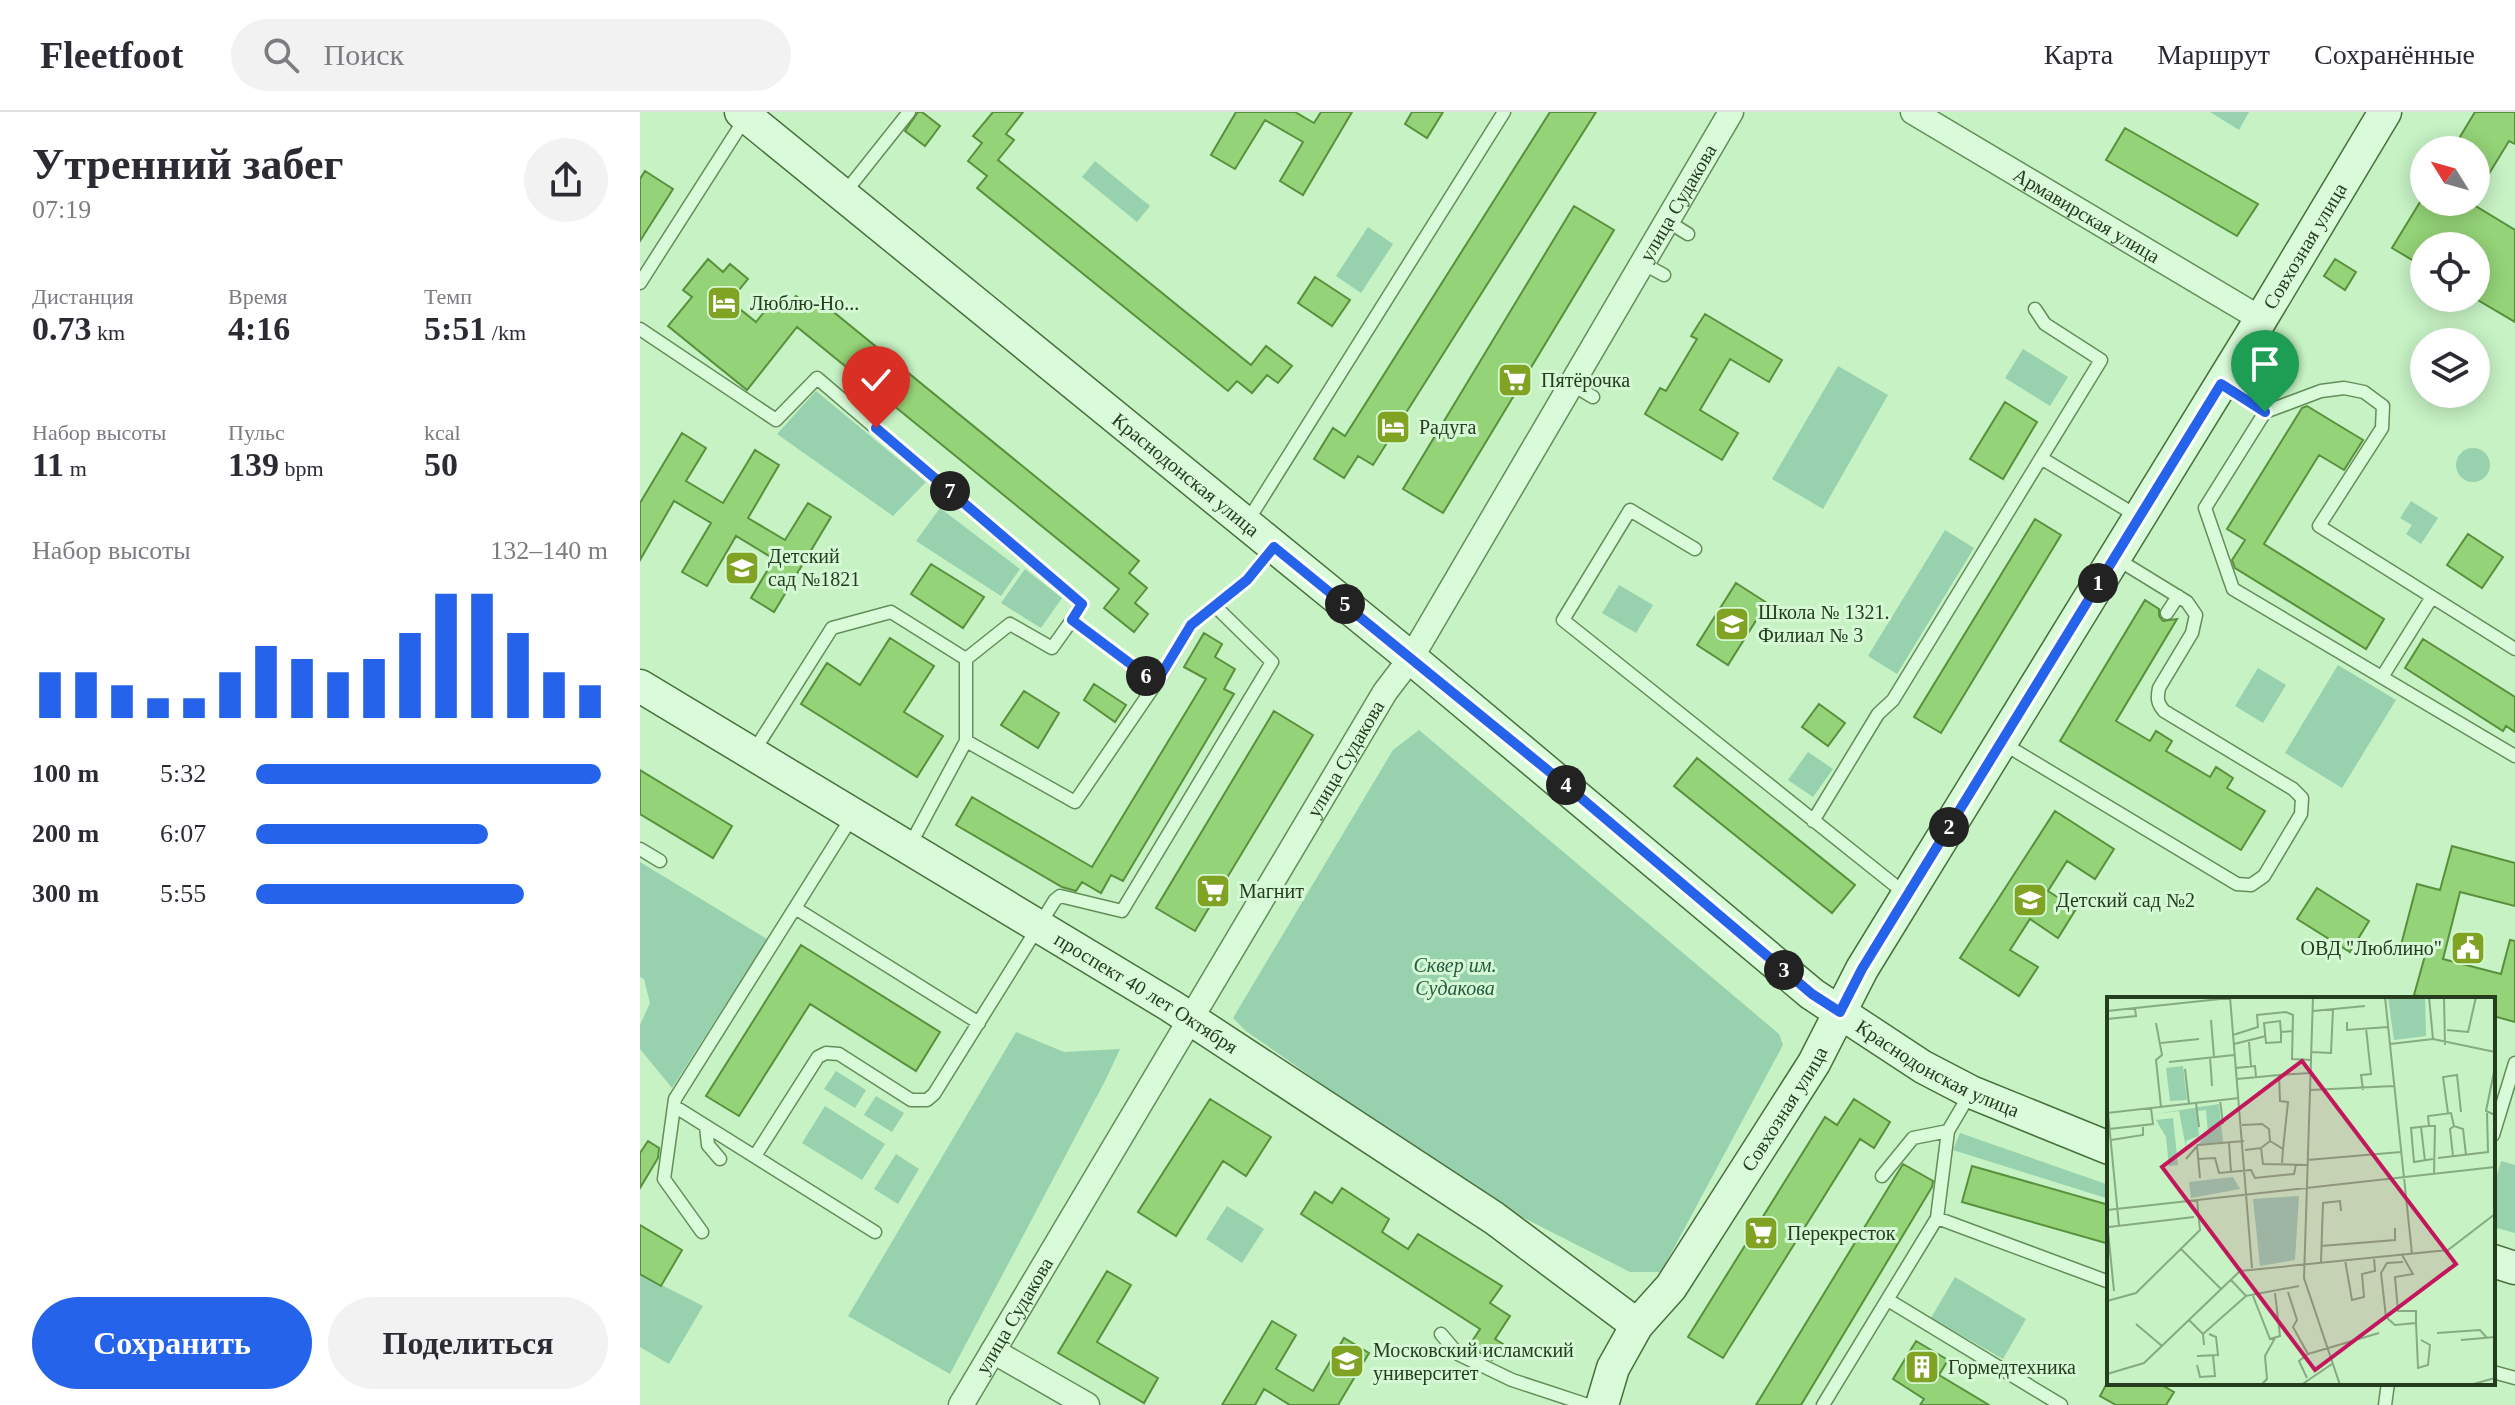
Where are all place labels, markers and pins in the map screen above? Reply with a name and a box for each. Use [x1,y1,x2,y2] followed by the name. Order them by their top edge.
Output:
[705,284,743,322] hotel icon: Люблю-Но...
[750,292,859,314] place label: Люблю-Но...
[2231,330,2299,412] pin
[842,346,910,428] pin
[1496,361,1534,399] supermarket icon: Пятёрочка
[1541,369,1630,392] place label: Пятёрочка
[1374,408,1412,446] hotel icon: Радуга
[1419,416,1476,439] place label: Радуга
[930,471,970,511] pin: 7
[768,545,860,591] place label: Детский сад №1821
[723,549,761,587] school or university icon: Детский сад №1821
[2078,563,2118,603] pin: 1
[1325,584,1365,624] pin: 5
[1758,601,1890,646] place label: Школа № 1321. Филиал № 3
[1713,605,1751,643] school or university icon: Школа № 1321. Филиал № 3
[1126,656,1166,696] pin: 6
[1546,765,1586,805] pin: 4
[1929,807,1969,847] pin: 2
[1194,872,1232,910] supermarket icon: Магнит
[1239,880,1304,902] place label: Магнит
[2011,881,2049,919] school or university icon: Детский сад №2
[2056,889,2195,912] place label: Детский сад №2
[2449,929,2487,967] public building icon: ОВД "Люблино"
[2300,937,2442,960] place label: ОВД "Люблино"
[1764,950,1804,990] pin: 3
[1742,1214,1780,1252] supermarket icon: Перекресток
[1787,1222,1896,1245] place label: Перекресток
[1373,1339,1574,1385] place label: Московский исламский университет
[1328,1342,1366,1380] school or university icon: Московский исламский университет
[1903,1348,1941,1386] building icon: Гормедтехника
[1948,1356,2076,1379] place label: Гормедтехника

